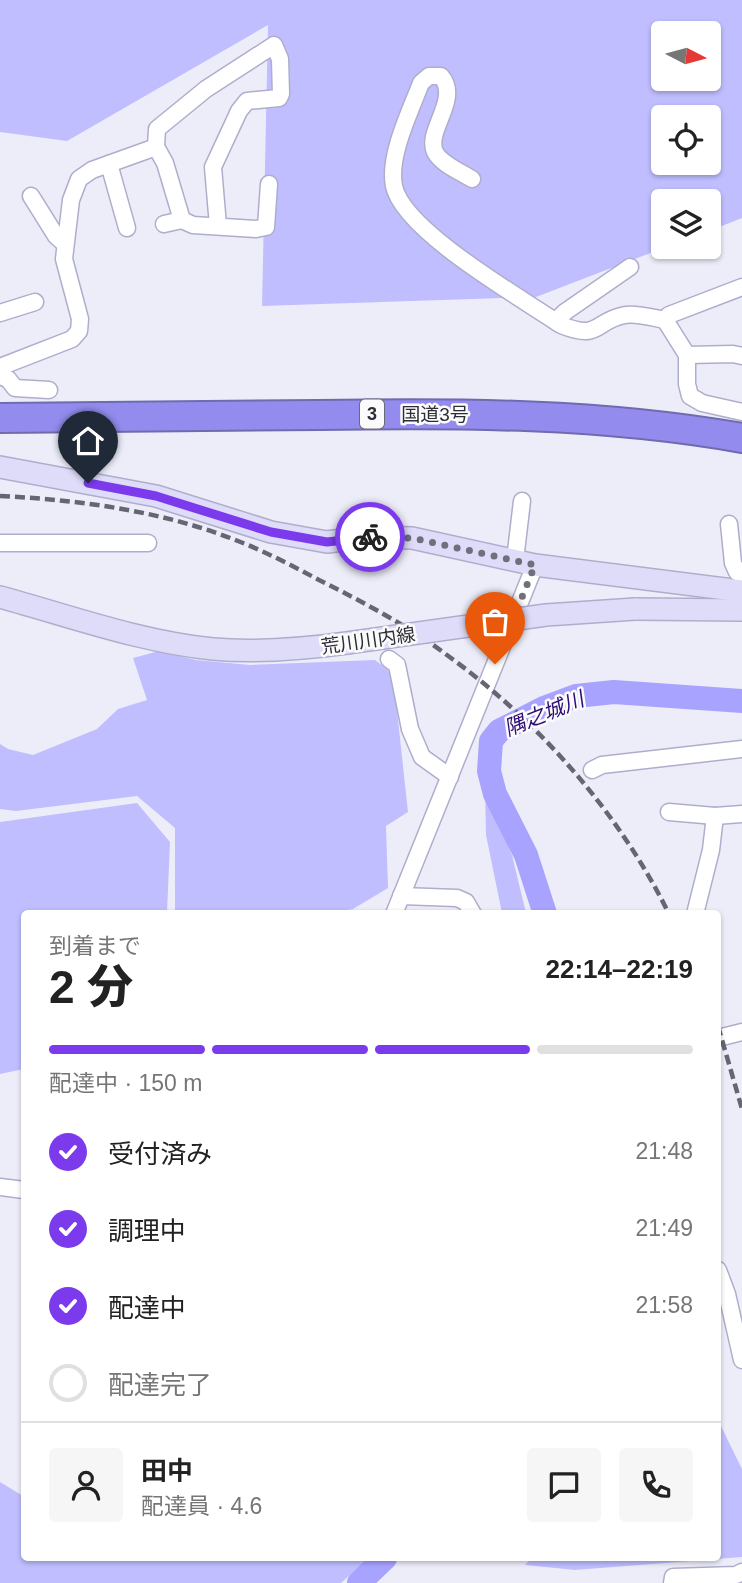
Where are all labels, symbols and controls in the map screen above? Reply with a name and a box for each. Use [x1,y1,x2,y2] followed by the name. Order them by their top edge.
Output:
[651,21,721,91] north arrow
[651,21,721,259] map controls
[651,105,721,175] button: locate
[651,189,721,259] button: layers
[360,400,384,428] road number: 3
[401,404,469,425] street label: 国道3号
[58,411,118,483] pin
[69,422,107,460] icon: home
[335,502,405,572] courier
[351,518,389,556] icon: bike
[465,592,525,664] pin
[476,603,514,641] icon: bag
[320,623,417,658] street label: 荒川川内線
[501,686,589,740] water label: 隅之城川
[49,933,141,959] text: 到着まで
[546,954,693,984] text: 22:14–22:19
[49,961,133,1013] text: 2 分
[49,1070,202,1096] text: 配達中 · 150 m
[49,1133,87,1171] icon: check
[635,1138,693,1164] text: 21:48
[108,1139,212,1169] text: 受付済み
[49,1210,87,1248] icon: check
[635,1215,693,1241] text: 21:49
[108,1216,186,1246] text: 調理中
[49,1287,87,1325] icon: check
[635,1292,693,1318] text: 21:58
[108,1293,186,1323] text: 配達中
[108,1370,212,1400] text: 配達完了
[49,1448,123,1522] button: person
[527,1448,601,1522] button: chat
[619,1448,693,1522] button: phone
[141,1456,193,1486] text: 田中
[141,1493,262,1519] text: 配達員 · 4.6

